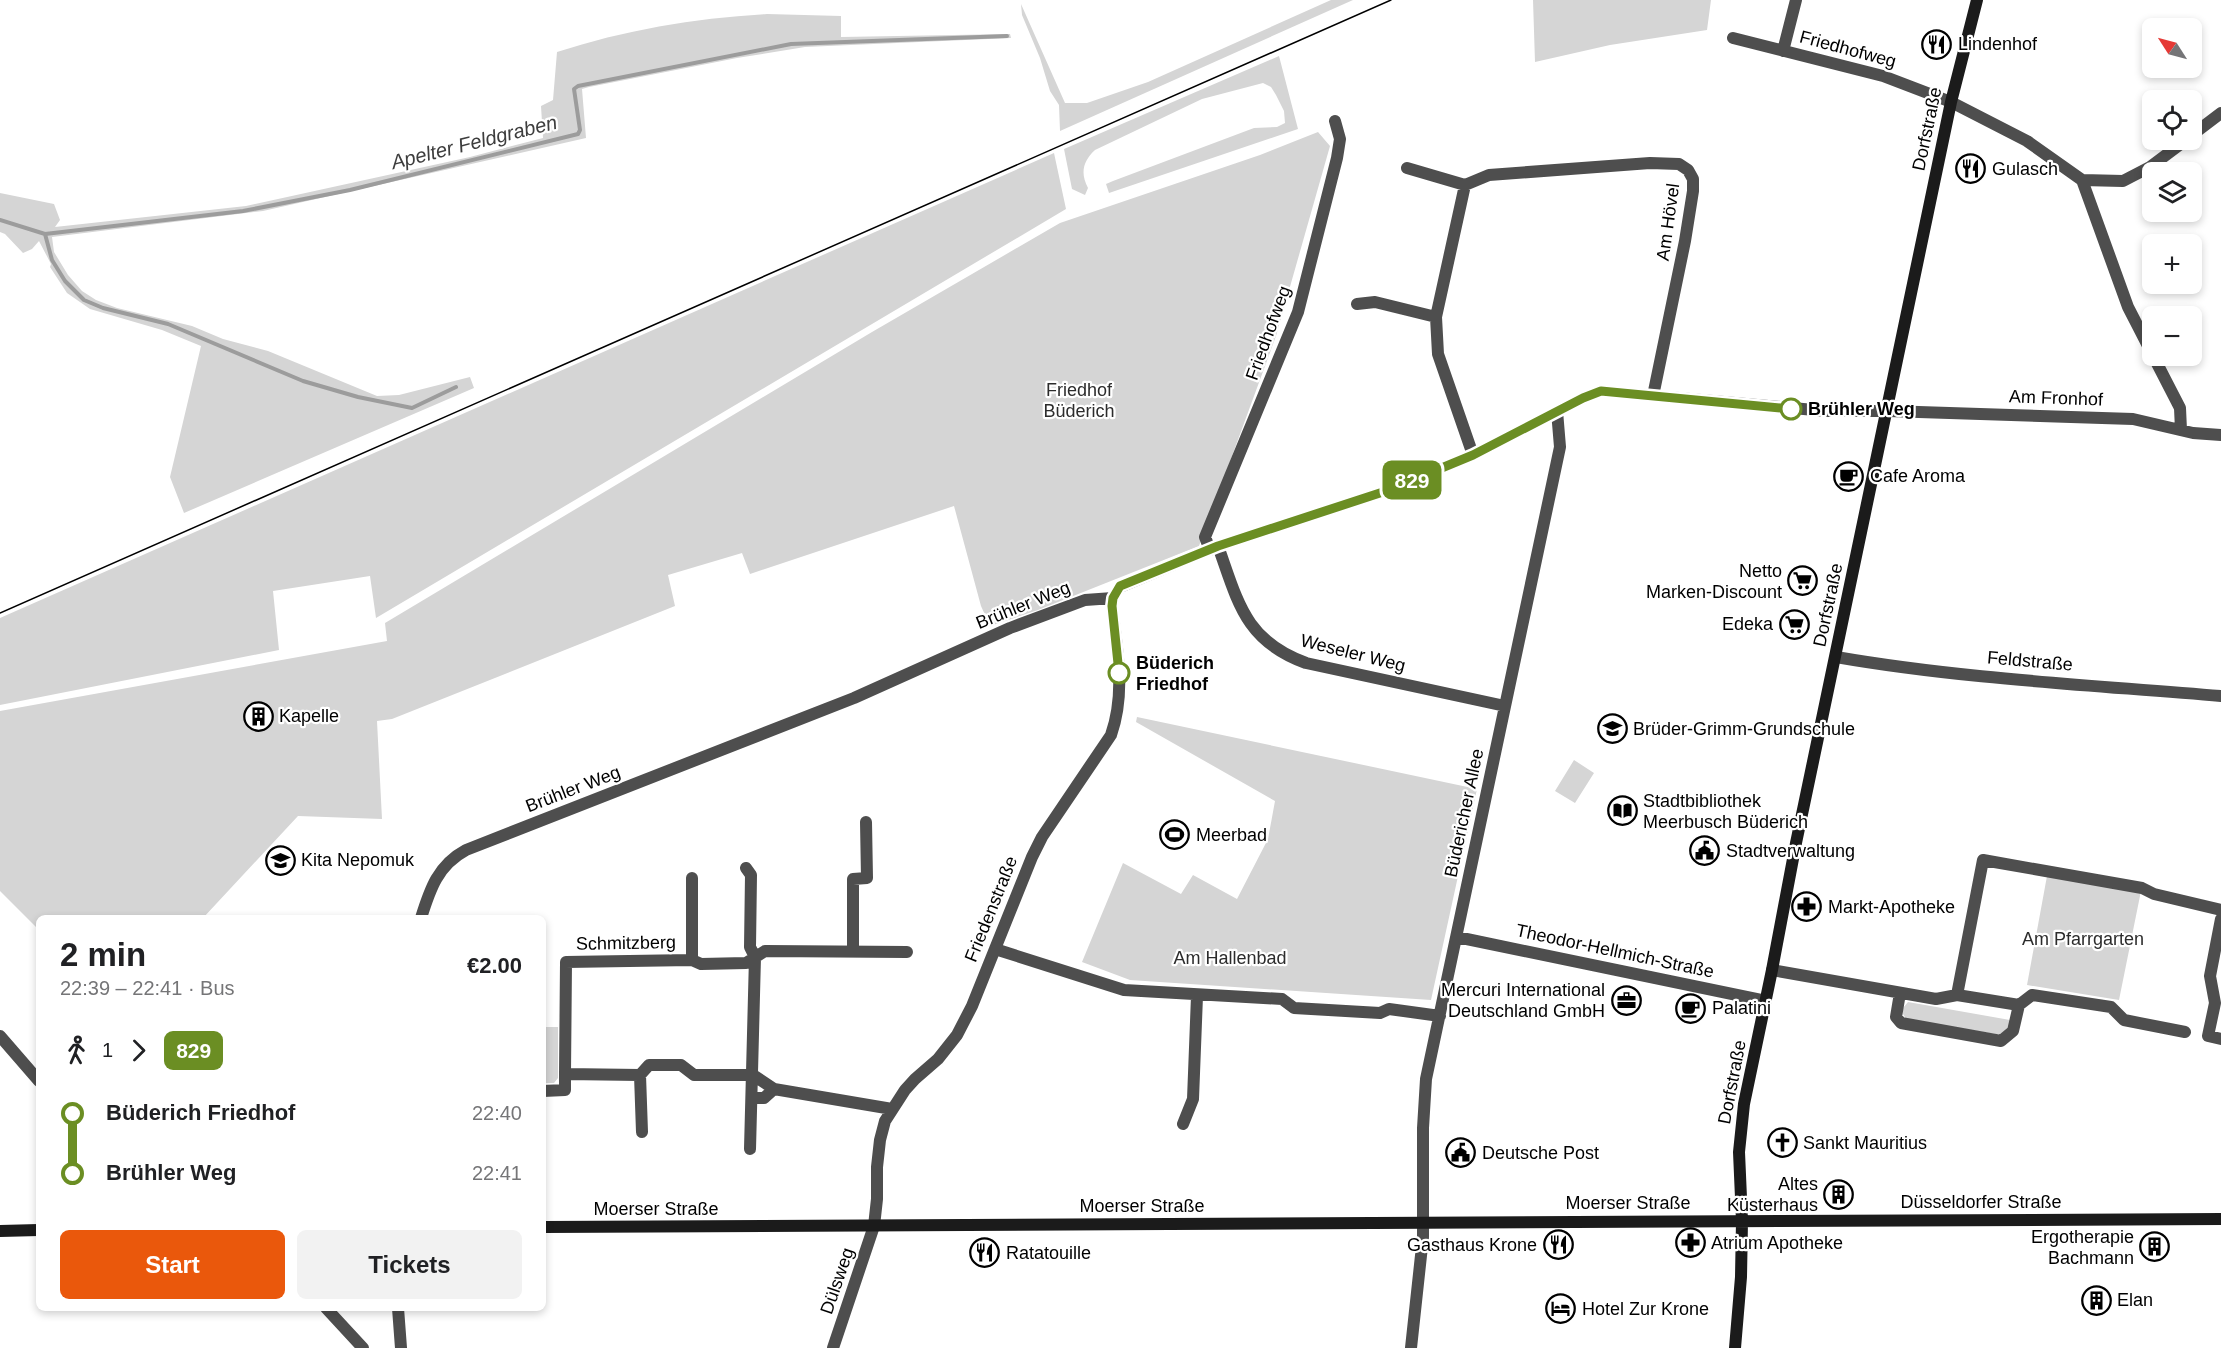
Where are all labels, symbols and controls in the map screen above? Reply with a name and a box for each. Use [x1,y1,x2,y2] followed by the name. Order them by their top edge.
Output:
[2142,18,2202,78] north arrow
[2142,18,2202,366] map controls
[1798,27,1898,71] street label: Friedhofweg
[1921,28,1953,60] restaurant icon: Lindenhof
[1958,34,2038,54] place label: Lindenhof
[1908,85,1946,173] street label: Dorfstraße
[2142,90,2202,150] button: locate
[388,111,559,173] water label: Apelter Feldgraben
[1955,153,1987,185] restaurant icon: Gulasch
[1992,159,2058,179] place label: Gulasch
[2142,162,2202,222] button: layers
[1653,182,1683,262] street label: Am Hövel
[2142,234,2202,294] button: +
[1242,283,1294,383] street label: Friedhofweg
[2142,306,2202,366] button: −
[1043,380,1115,421] park label: Friedhof Büderich
[2009,386,2104,410] street label: Am Fronhof
[1780,398,1802,420] marker: Brühler Weg
[1808,399,1915,419] place label: Brühler Weg
[1378,460,1446,500] line badge: 829
[1833,460,1865,492] cafe icon: Cafe Aroma
[1870,466,1966,486] place label: Cafe Aroma
[1394,469,1430,492] text: 829
[1646,561,1782,602] place label: Netto Marken-Discount
[1809,561,1847,649] street label: Dorfstraße
[1787,565,1819,597] supermarket icon: Netto Marken-Discount
[973,577,1073,633] street label: Brühler Weg
[1778,608,1810,640] supermarket icon: Edeka
[1722,614,1774,634] place label: Edeka
[1298,630,1408,676] street label: Weseler Weg
[1986,647,2074,675] street label: Feldstraße
[1136,653,1214,694] place label: Büderich Friedhof
[1108,662,1130,684] marker: Büderich Friedhof
[242,700,274,732] building icon: Kapelle
[279,706,339,726] place label: Kapelle
[1596,713,1628,745] school or university icon: Brüder-Grimm-Grundschule
[1633,719,1855,739] place label: Brüder-Grimm-Grundschule
[1441,747,1487,879] street label: Büdericher Allee
[523,762,623,816] street label: Brühler Weg
[1643,791,1808,832] place label: Stadtbibliothek Meerbusch Büderich
[1606,795,1638,827] library icon: Stadtbibliothek Meerbusch Büderich
[1159,819,1191,851] sports icon: Meerbad
[1196,825,1267,845] place label: Meerbad
[1689,835,1721,867] public building icon: Stadtverwaltung
[1726,841,1855,861] place label: Stadtverwaltung
[264,844,296,876] school or university icon: Kita Nepomuk
[301,850,415,870] place label: Kita Nepomuk
[961,853,1021,965] street label: Friedenstraße
[1791,891,1823,923] pharmacy icon: Markt-Apotheke
[1828,897,1955,917] place label: Markt-Apotheke
[1514,920,1716,982] street label: Theodor-Hellmich-Straße
[2022,929,2144,949] park label: Am Pfarrgarten
[576,932,676,954] street label: Schmitzberg
[60,936,146,973] text: 2 min
[1173,948,1287,968] park label: Am Hallenbad
[467,953,522,978] text: €2.00
[60,977,235,999] text: 22:39 – 22:41 · Bus
[1441,980,1605,1021] place label: Mercuri International Deutschland GmbH
[1610,984,1642,1016] office icon: Mercuri International Deutschland GmbH
[1675,992,1707,1024] cafe icon: Palatini
[1712,998,1771,1018] place label: Palatini
[60,1034,93,1067] icon: walk
[122,1034,155,1067] icon: forward
[1714,1038,1750,1126] street label: Dorfstraße
[102,1039,113,1061] text: 1
[176,1039,211,1062] text: 829
[106,1100,295,1125] text: Büderich Friedhof
[472,1102,522,1124] text: 22:40
[1766,1127,1798,1159] church icon: Sankt Mauritius
[1803,1133,1927,1153] place label: Sankt Mauritius
[1445,1137,1477,1169] public building icon: Deutsche Post
[1482,1143,1599,1163] place label: Deutsche Post
[106,1160,236,1185] text: Brühler Weg
[472,1162,522,1184] text: 22:41
[1727,1174,1818,1215] place label: Altes Küsterhaus
[1823,1178,1855,1210] building icon: Altes Küsterhaus
[1900,1192,2062,1212] street label: Düsseldorfer Straße
[1565,1193,1691,1213] street label: Moerser Straße
[1079,1196,1205,1216] street label: Moerser Straße
[593,1199,719,1219] street label: Moerser Straße
[1674,1227,1706,1259] pharmacy icon: Atrium Apotheke
[2031,1227,2134,1268] place label: Ergotherapie Bachmann
[1542,1229,1574,1261] restaurant icon: Gasthaus Krone
[60,1230,285,1299] button: Start
[297,1230,522,1299] button: Tickets
[2139,1231,2171,1263] building icon: Ergotherapie Bachmann
[1711,1233,1843,1253] place label: Atrium Apotheke
[1407,1235,1537,1255] place label: Gasthaus Krone
[969,1237,1001,1269] restaurant icon: Ratatouille
[1006,1243,1091,1263] place label: Ratatouille
[816,1245,858,1317] street label: Dülsweg
[2080,1284,2112,1316] building icon: Elan
[2117,1290,2153,1310] place label: Elan
[1545,1293,1577,1325] hotel icon: Hotel Zur Krone
[1582,1299,1709,1319] place label: Hotel Zur Krone

